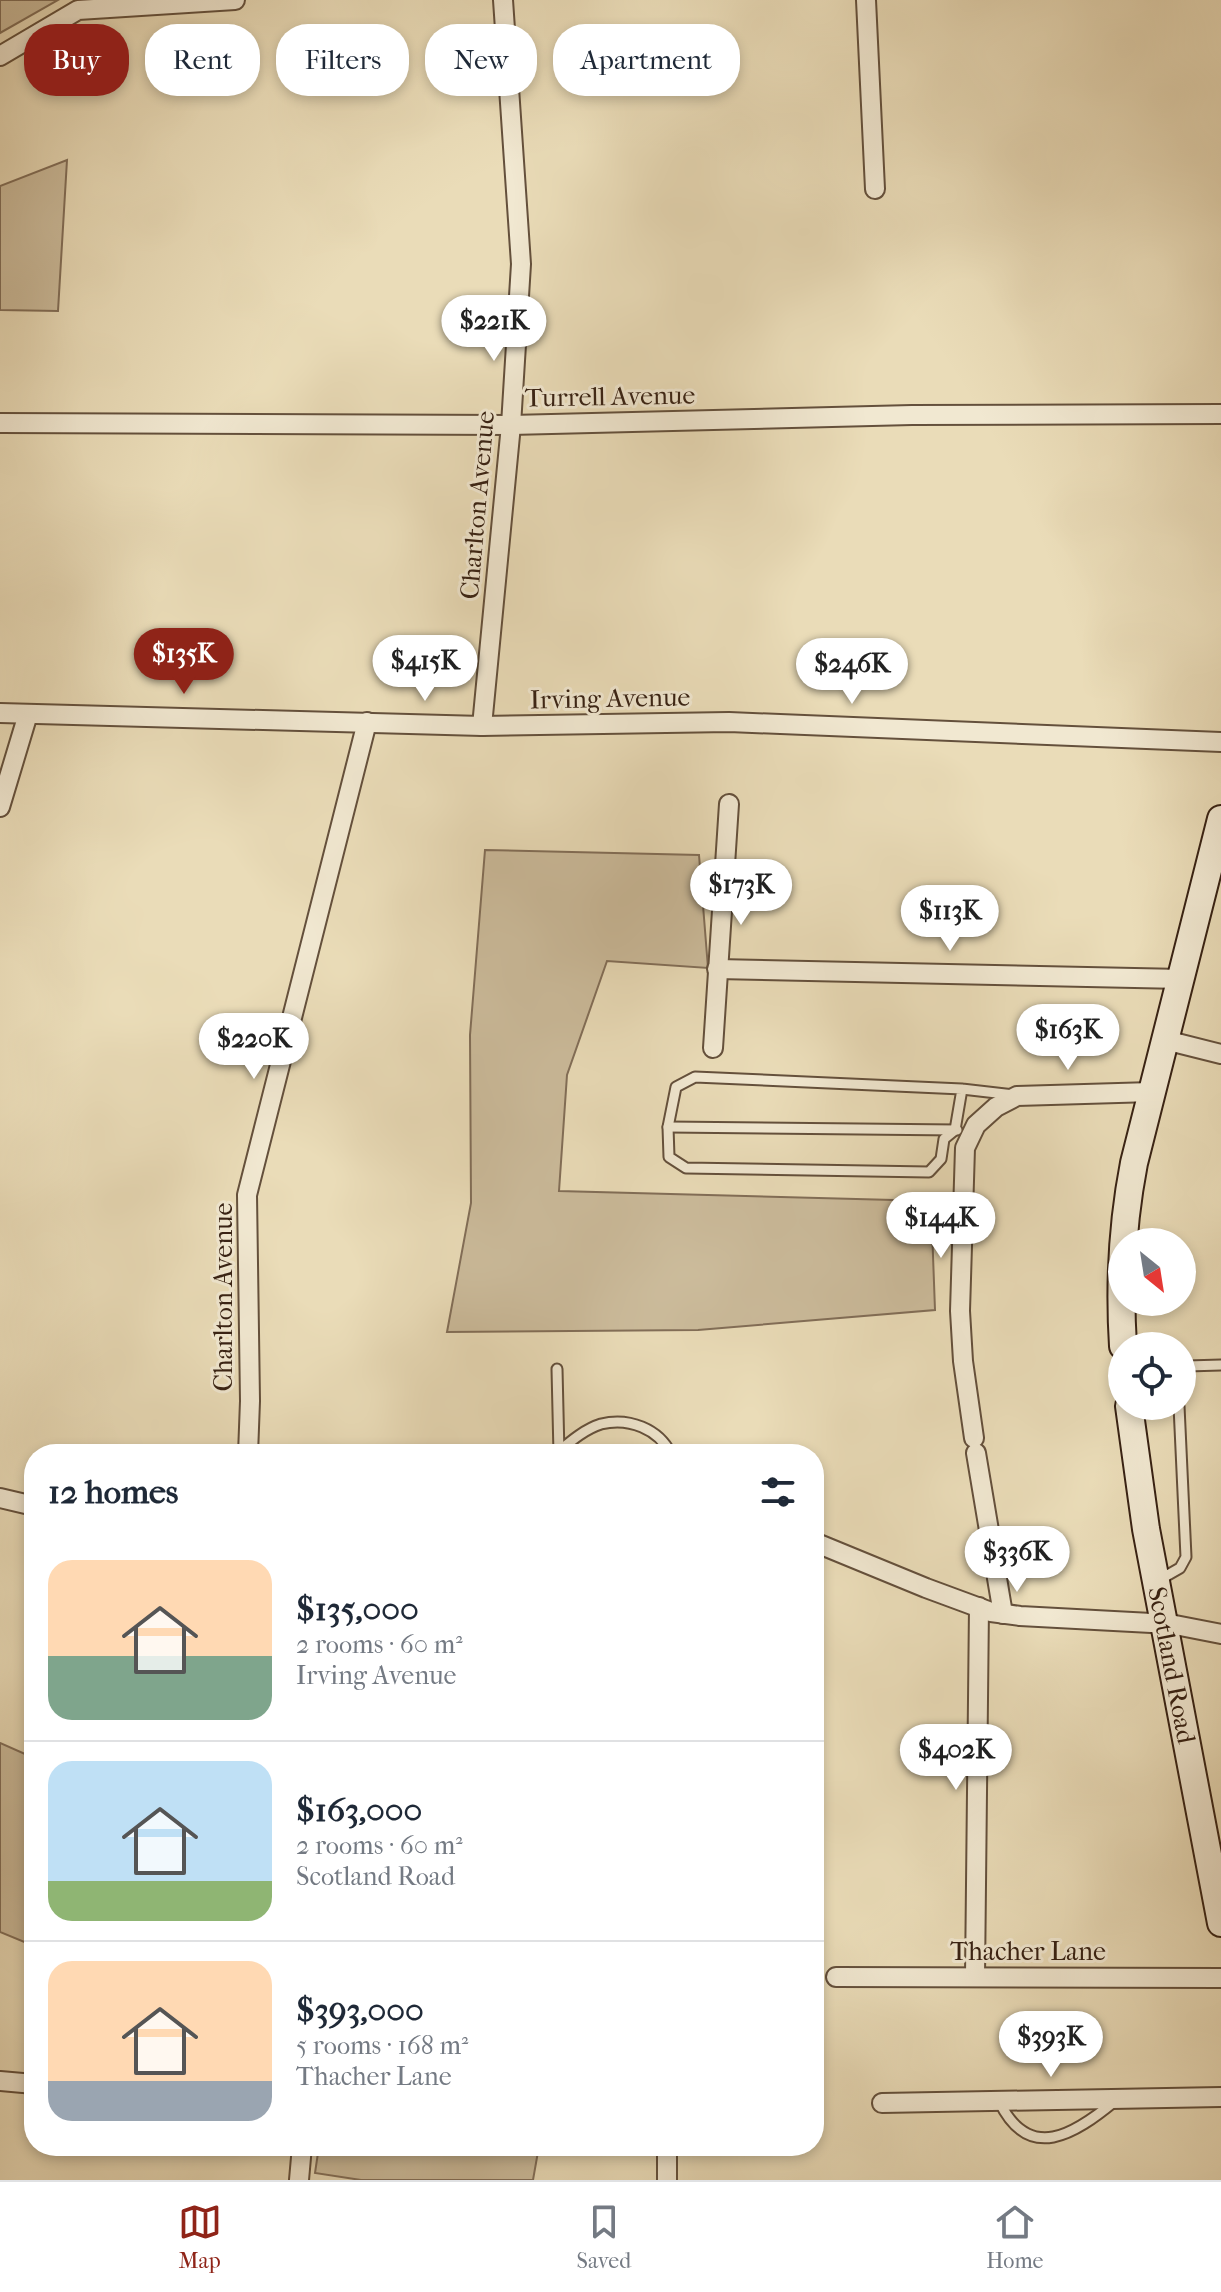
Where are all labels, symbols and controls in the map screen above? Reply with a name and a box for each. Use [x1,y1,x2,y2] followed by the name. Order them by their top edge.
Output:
[24,24,129,96] chip: Buy
[145,24,260,96] chip: Rent
[276,24,409,96] chip: Filters
[425,24,537,96] chip: New
[553,24,740,96] chip: Apartment
[438,295,550,363] pin: $221K
[459,305,529,336] text: $221K
[525,380,696,413] street label: Turrell Avenue
[454,409,501,600] street label: Charlton Avenue
[128,628,240,696] pin: $135K
[369,635,481,703] pin: $415K
[152,638,216,669] text: $135K
[796,638,908,706] pin: $246K
[391,645,459,676] text: $415K
[814,648,890,679] text: $246K
[530,682,691,715] street label: Irving Avenue
[685,859,797,927] pin: $173K
[708,869,774,900] text: $173K
[894,885,1006,953] pin: $113K
[919,895,981,926] text: $113K
[1012,1004,1124,1072] pin: $163K
[198,1013,310,1081] pin: $220K
[1034,1014,1102,1045] text: $163K
[217,1023,291,1054] text: $220K
[885,1192,997,1260] pin: $144K
[208,1202,239,1391] street label: Charlton Avenue
[904,1202,978,1233] text: $144K
[1108,1228,1196,1316] north arrow
[1108,1228,1196,1420] map controls
[1108,1332,1196,1420] button: locate
[756,1470,800,1514] icon: filters
[48,1472,178,1512] text: 12 homes
[961,1526,1073,1594] pin: $336K
[983,1536,1051,1567] text: $336K
[1141,1584,1202,1747] street label: Scotland Road
[296,1589,419,1629] text: $135,000
[112,1592,208,1688] icon: home
[296,1629,463,1660] text: 2 rooms · 60 m²
[296,1660,456,1691] text: Irving Avenue
[900,1724,1012,1792] pin: $402K
[918,1734,994,1765] text: $402K
[296,1790,422,1830] text: $163,000
[112,1793,208,1889] icon: home
[296,1830,463,1861] text: 2 rooms · 60 m²
[296,1861,455,1892] text: Scotland Road
[950,1936,1106,1967] street label: Thacher Lane
[296,1990,424,2030] text: $393,000
[112,1993,208,2089] icon: home
[995,2011,1107,2079] pin: $393K
[1017,2021,1085,2052] text: $393K
[296,2030,468,2061] text: 5 rooms · 168 m²
[296,2061,452,2092] text: Thacher Lane
[178,2200,222,2274] tab: Map
[577,2200,631,2274] tab: Saved
[986,2200,1043,2274] tab: Home

